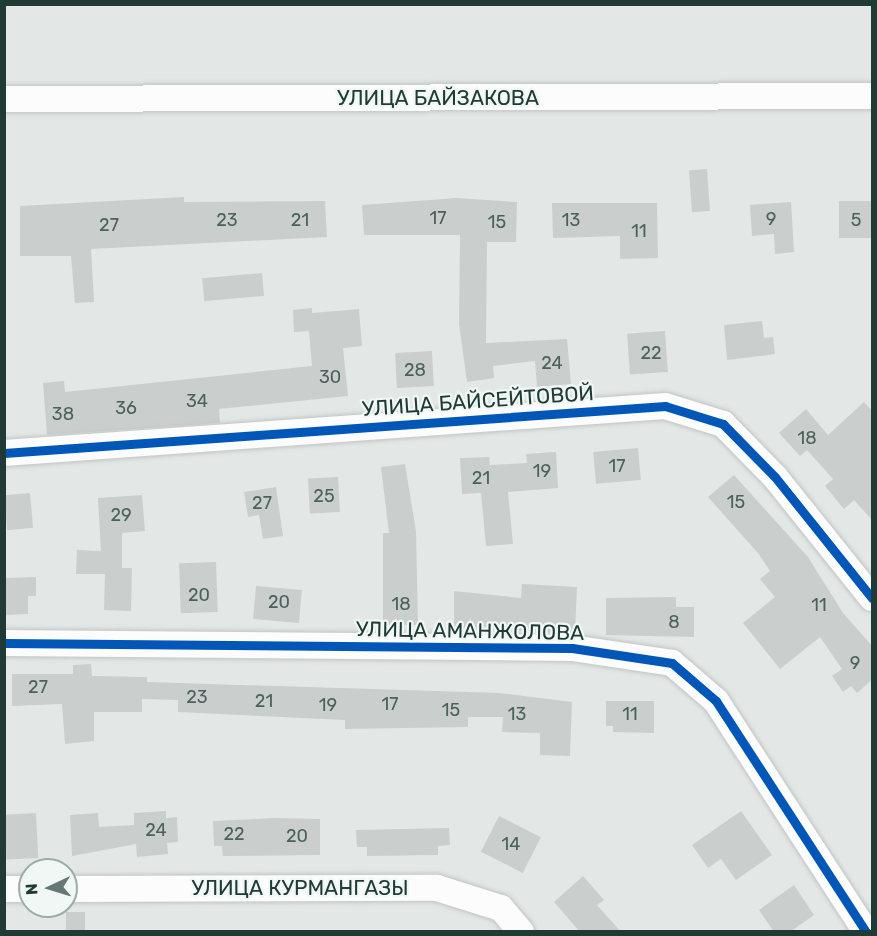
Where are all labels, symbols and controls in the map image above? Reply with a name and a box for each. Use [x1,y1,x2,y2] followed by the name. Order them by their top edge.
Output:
[337,85,539,111] street label: УЛИЦА БАЙЗАКОВА
[430,207,446,229] house number: 17
[766,208,776,230] house number: 9
[216,209,238,231] house number: 23
[291,209,309,231] house number: 21
[562,209,580,231] house number: 13
[851,209,861,231] house number: 5
[488,211,506,233] house number: 15
[99,214,119,236] house number: 27
[631,220,647,242] house number: 11
[640,342,662,364] house number: 22
[541,352,563,374] house number: 24
[404,359,426,381] house number: 28
[319,366,341,388] house number: 30
[361,380,595,422] street label: УЛИЦА БАЙСЕЙТОВОЙ
[186,390,208,412] house number: 34
[115,397,137,419] house number: 36
[52,403,74,425] house number: 38
[797,427,817,449] house number: 18
[609,455,625,477] house number: 17
[533,460,551,482] house number: 19
[472,467,490,489] house number: 21
[313,485,335,507] house number: 25
[727,491,745,513] house number: 15
[252,492,272,514] house number: 27
[110,504,132,526] house number: 29
[188,584,210,606] house number: 20
[268,591,290,613] house number: 20
[391,593,411,615] house number: 18
[811,594,827,616] house number: 11
[668,611,680,633] house number: 8
[356,616,584,646] street label: УЛИЦА АМАНЖОЛОВА
[850,652,860,674] house number: 9
[28,676,48,698] house number: 27
[186,686,208,708] house number: 23
[255,690,273,712] house number: 21
[382,693,398,715] house number: 17
[319,694,337,716] house number: 19
[442,699,460,721] house number: 15
[508,703,526,725] house number: 13
[622,703,638,725] house number: 11
[145,819,167,841] house number: 24
[223,823,245,845] house number: 22
[286,825,308,847] house number: 20
[502,833,520,855] house number: 14
[18,858,78,918] north arrow
[191,875,409,901] street label: УЛИЦА КУРМАНГАЗЫ
[22,883,41,896] text: N

